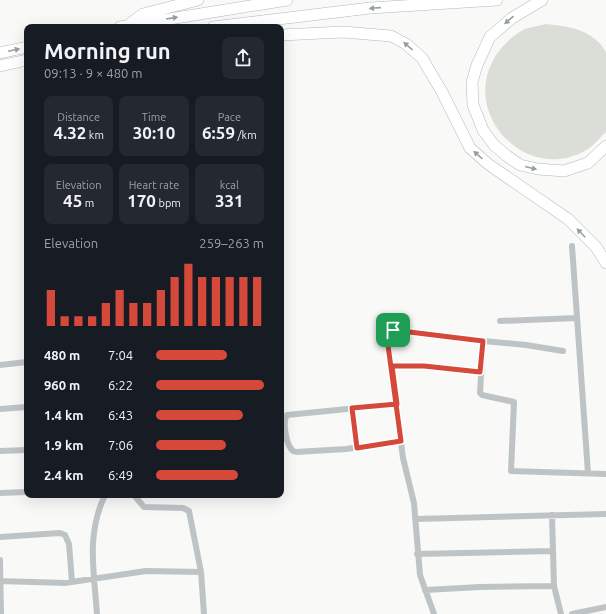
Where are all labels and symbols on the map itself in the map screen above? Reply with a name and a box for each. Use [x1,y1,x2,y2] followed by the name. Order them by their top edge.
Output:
[369,4,381,11] one-way arrow
[166,14,178,20] one-way arrow
[504,16,515,25] one-way arrow
[403,42,413,51] one-way arrow
[7,47,20,53] one-way arrow
[473,150,483,159] one-way arrow
[525,165,537,171] one-way arrow
[576,228,586,238] one-way arrow
[376,313,410,347] pin

